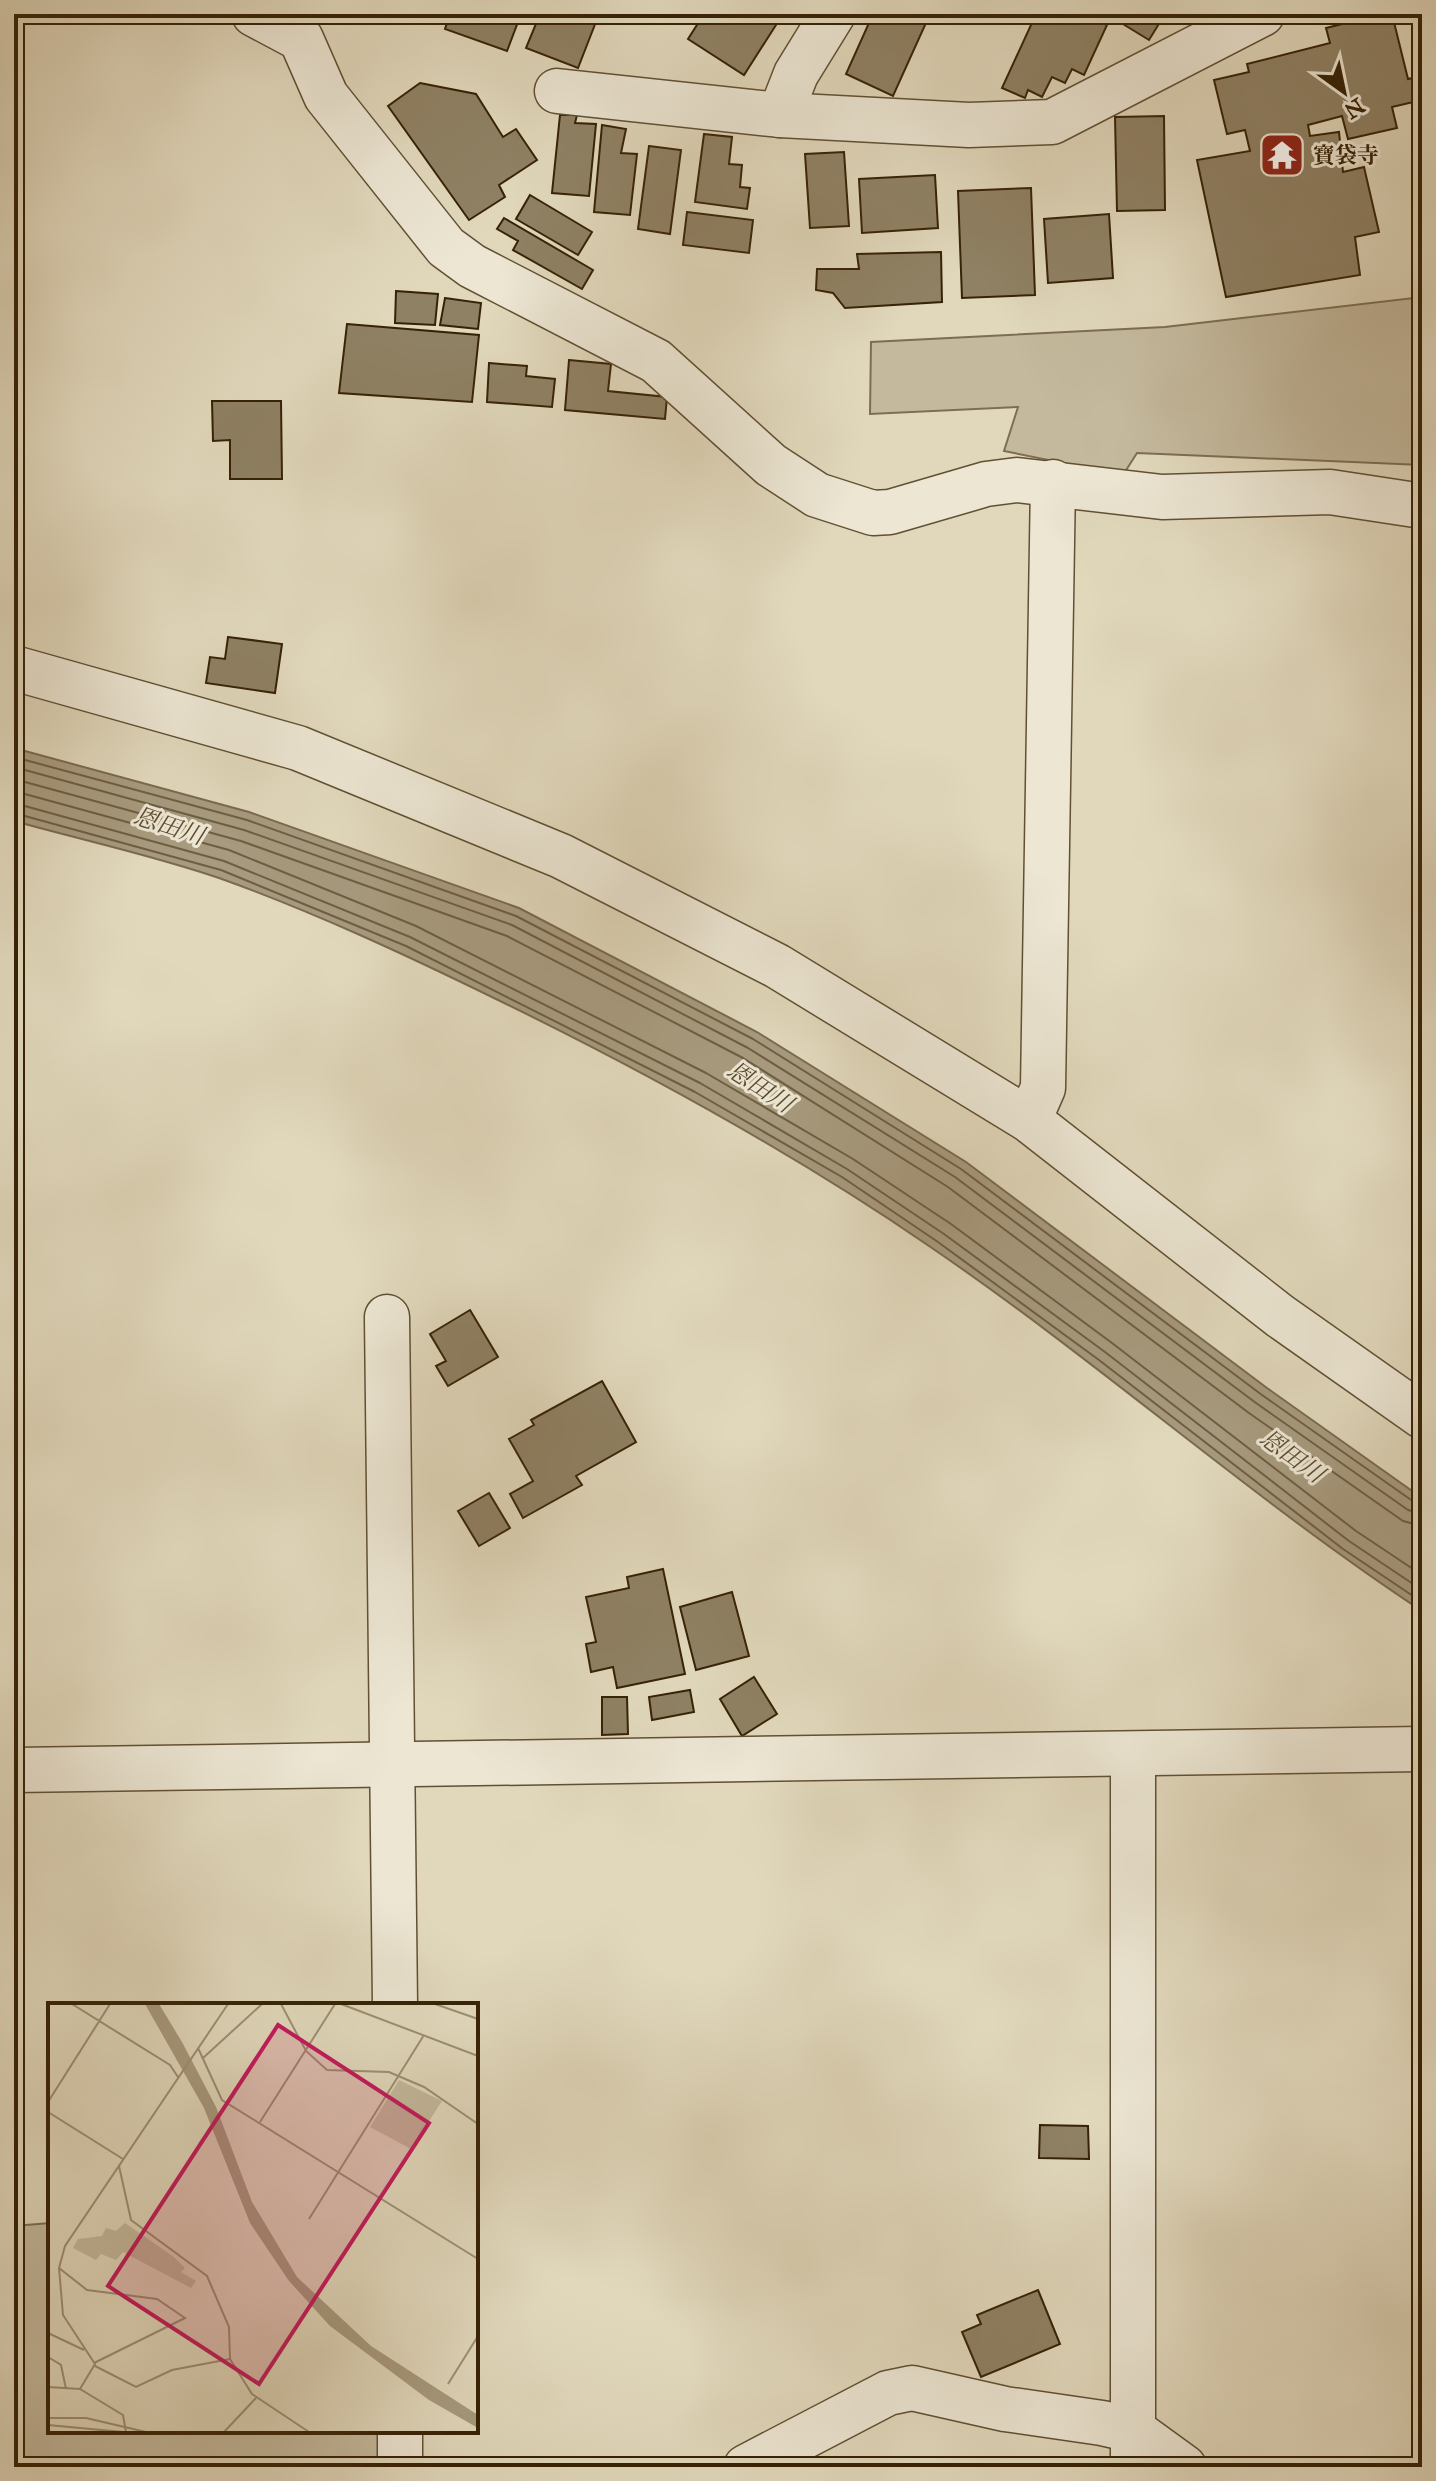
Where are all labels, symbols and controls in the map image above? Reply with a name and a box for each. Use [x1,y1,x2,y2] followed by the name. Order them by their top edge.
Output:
[1304,52,1384,132] north arrow
[1339,92,1370,125] text: N
[1258,131,1306,179] temple icon: 寶袋寺
[1313,142,1379,169] place label: 寶袋寺
[130,801,211,852] water label: 恩田川
[722,1055,801,1121] water label: 恩田川
[1254,1423,1332,1491] water label: 恩田川
[48,2003,478,2433] inset map

